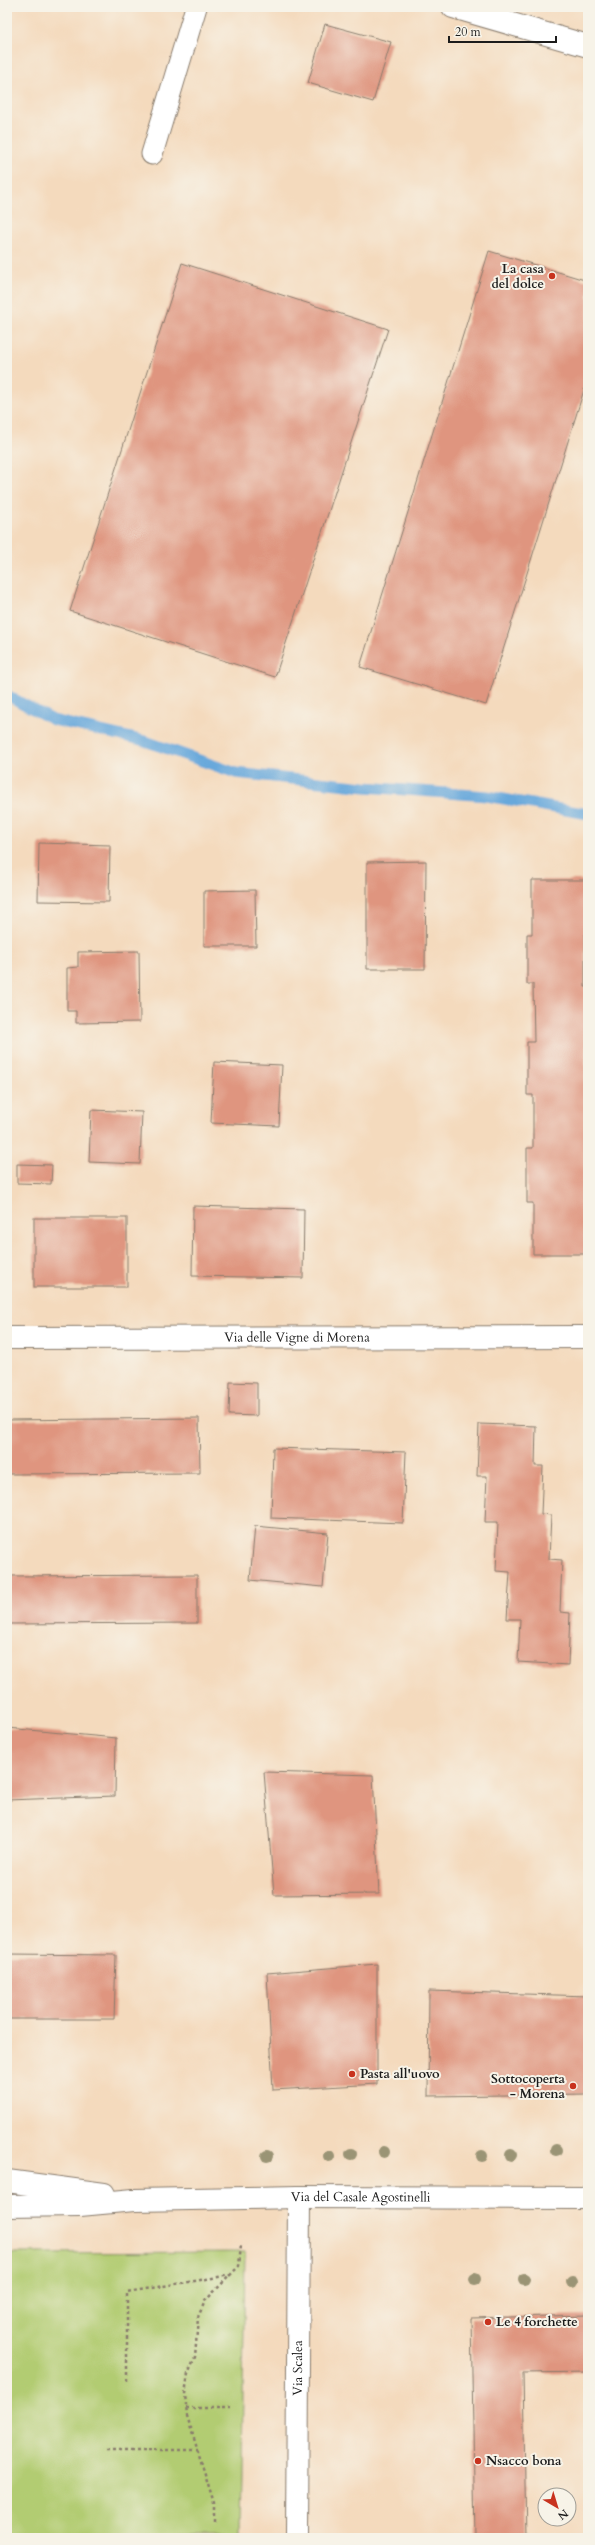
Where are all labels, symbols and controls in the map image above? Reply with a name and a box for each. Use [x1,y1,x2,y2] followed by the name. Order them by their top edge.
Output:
[449,18,556,44] scale bar
[455,24,482,40] text: 20 m
[491,260,545,293] place label: La casa del dolce
[547,271,557,281] marker: La casa del dolce
[224,1328,370,1347] street label: Via delle Vigne di Morena
[360,2065,440,2083] place label: Pasta all'uovo
[347,2069,357,2079] marker: Pasta all'uovo
[491,2070,566,2103] place label: Sottocoperta - Morena
[568,2081,578,2091] marker: Sottocoperta - Morena
[291,2188,431,2206] street label: Via del Casale Agostinelli
[496,2313,578,2331] place label: Le 4 forchette
[483,2317,493,2327] marker: Le 4 forchette
[289,2340,307,2396] street label: Via Scalea
[486,2452,562,2470] place label: Nsacco bona
[473,2456,483,2466] marker: Nsacco bona
[537,2487,577,2527] north arrow
[554,2506,571,2524] text: N

